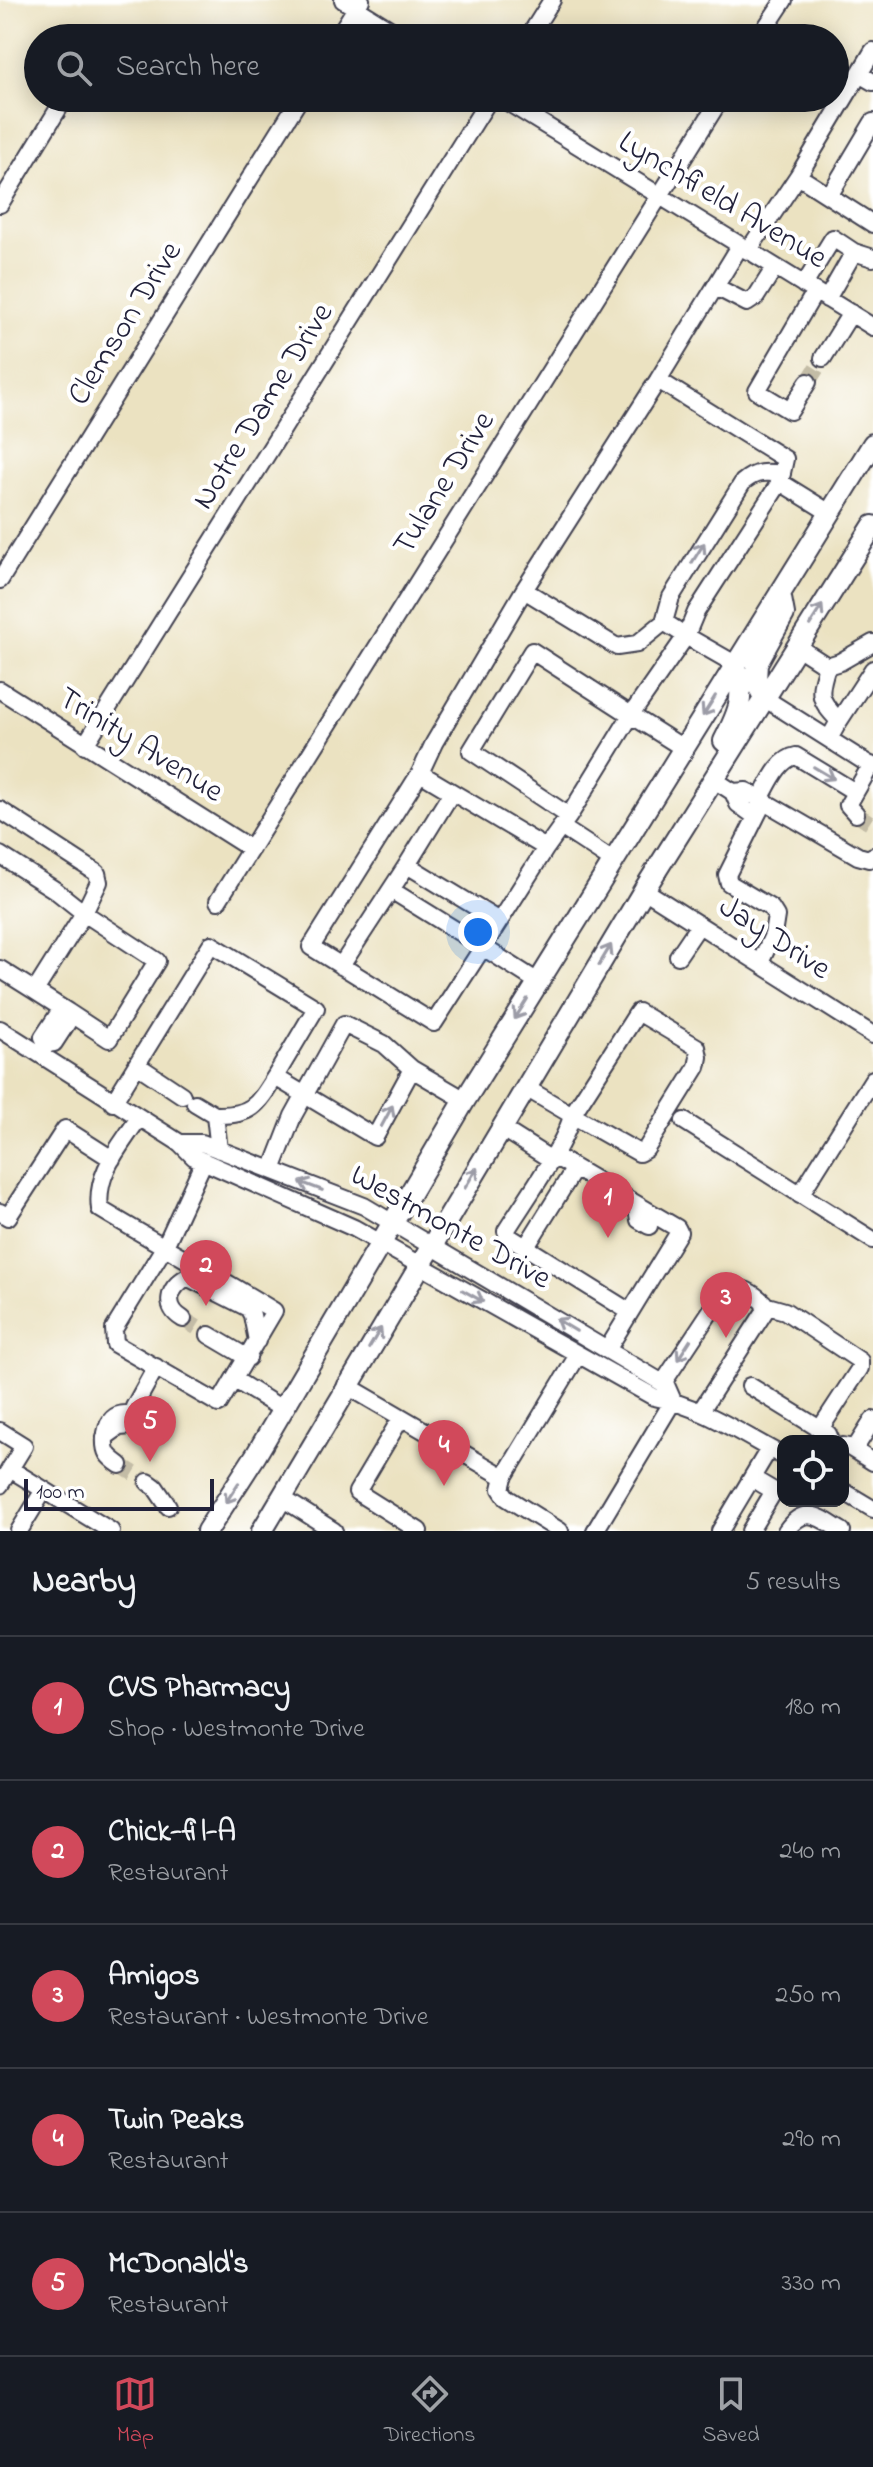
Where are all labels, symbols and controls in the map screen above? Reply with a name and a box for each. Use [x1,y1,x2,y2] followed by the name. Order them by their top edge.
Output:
[24,24,849,112] search box
[52,46,96,90] icon: search
[116,46,260,90] text: Search here
[608,120,836,282] street label: Lynchfield Avenue
[57,232,195,415] street label: Clemson Drive
[182,294,347,520] street label: Notre Dame Drive
[382,402,508,565] street label: Tulane Drive
[691,542,707,565] one-way arrow
[809,604,825,627] one-way arrow
[48,676,233,816] street label: Trinity Avenue
[700,694,716,717] one-way arrow
[812,766,835,782] one-way arrow
[709,885,840,993] street label: Jay Drive
[458,912,498,952] your location
[597,944,613,967] one-way arrow
[513,997,529,1020] one-way arrow
[379,1105,395,1128] one-way arrow
[341,1153,560,1303] street label: Westmonte Drive
[463,1167,479,1190] one-way arrow
[582,1172,634,1238] pin: 1
[299,1177,324,1192] one-way arrow
[180,1240,232,1306] pin: 2
[700,1272,752,1338] pin: 3
[461,1288,484,1304] one-way arrow
[555,1317,578,1333] one-way arrow
[367,1327,383,1350] one-way arrow
[676,1339,693,1361] one-way arrow
[124,1396,176,1462] pin: 5
[418,1420,470,1486] pin: 4
[777,1435,849,1507] map controls
[777,1435,849,1507] button: locate
[24,1475,214,1511] scale bar
[36,1477,85,1509] text: 100 m
[223,1481,239,1504] one-way arrow
[32,1558,136,1608] text: Nearby
[746,1564,841,1602] text: 5 results
[108,1667,290,1711] text: CVS Pharmacy
[54,1689,62,1727] text: 1
[785,1689,841,1727] text: 180 m
[108,1711,365,1749] text: Shop · Westmonte Drive
[108,1811,236,1855] text: Chick-fil-A
[52,1833,64,1871] text: 2
[779,1833,841,1871] text: 240 m
[108,1855,228,1893] text: Restaurant
[108,1955,200,1999] text: Amigos
[53,1977,63,2015] text: 3
[775,1977,841,2015] text: 250 m
[108,1999,428,2037] text: Restaurant · Westmonte Drive
[108,2099,244,2143] text: Twin Peaks
[53,2121,63,2159] text: 4
[782,2121,841,2159] text: 290 m
[108,2143,228,2181] text: Restaurant
[108,2243,248,2287] text: McDonald's
[51,2265,65,2303] text: 5
[782,2265,841,2303] text: 330 m
[108,2287,228,2325] text: Restaurant
[113,2372,157,2452] tab: Map
[384,2372,475,2452] tab: Directions
[702,2372,760,2452] tab: Saved

